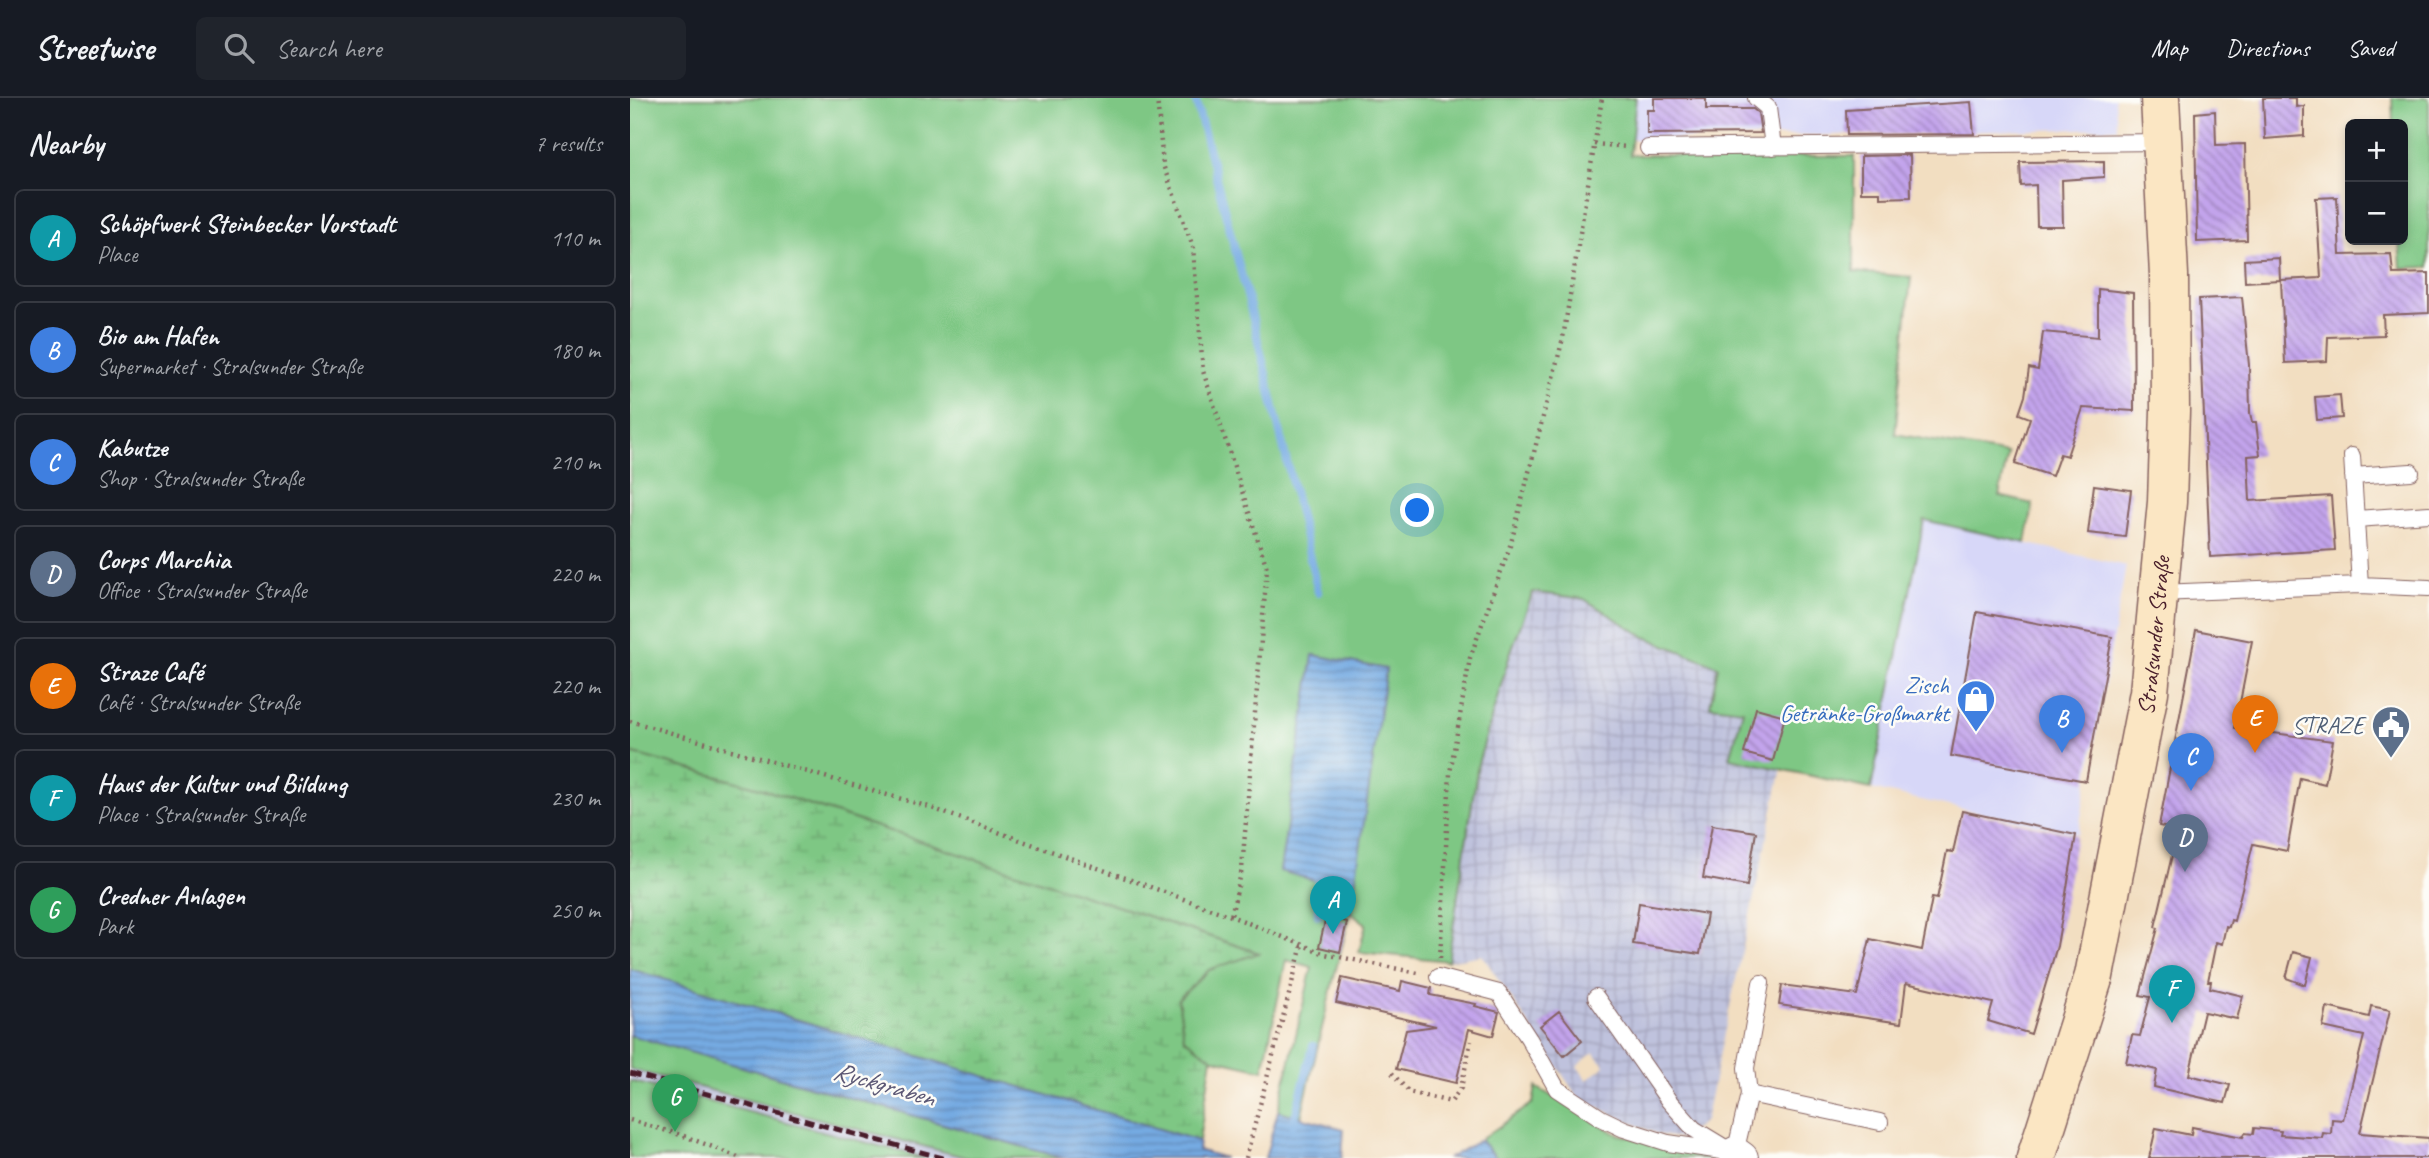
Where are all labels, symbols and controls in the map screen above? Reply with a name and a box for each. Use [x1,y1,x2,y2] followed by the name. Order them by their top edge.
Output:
[196,17,686,80] search box
[35,27,154,69] text: Streetwise
[220,29,258,67] icon: search
[276,32,382,65] text: Search here
[2151,33,2188,63] text: Map
[2226,33,2309,63] text: Directions
[2347,33,2394,63] text: Saved
[2345,119,2408,245] map controls
[2345,119,2408,182] button: +
[28,125,104,163] text: Nearby
[535,129,602,158] text: 7 results
[2345,182,2408,245] button: −
[97,207,396,240] text: Schöpfwerk Steinbecker Vorstadt
[47,224,59,253] text: A
[551,224,600,253] text: 110 m
[97,240,137,269] text: Place
[97,319,219,352] text: Bio am Hafen
[47,336,59,365] text: B
[551,336,600,365] text: 180 m
[97,352,362,381] text: Supermarket · Stralsunder Straße
[97,431,167,464] text: Kabutze
[48,448,58,477] text: C
[551,448,600,477] text: 210 m
[97,464,304,493] text: Shop · Stralsunder Straße
[1400,493,1434,527] your location
[97,543,230,576] text: Corps Marchia
[2130,553,2177,717] street label: Stralsunder Straße
[46,560,60,589] text: D
[551,560,600,589] text: 220 m
[97,576,307,605] text: Office · Stralsunder Straße
[97,655,203,688] text: Straze Café
[1780,670,1951,728] place label: Zisch Getränke-Großmarkt
[47,672,59,701] text: E
[551,672,600,701] text: 220 m
[1955,678,1997,733] shop icon: Zisch Getränke-Großmarkt
[97,688,300,717] text: Café · Stralsunder Straße
[2039,695,2085,753] pin: B
[2232,695,2278,753] pin: E
[2370,704,2412,759] public building icon: STRAZE
[2292,710,2367,740] place label: STRAZE
[2168,733,2214,791] pin: C
[97,767,347,800] text: Haus der Kultur und Bildung
[48,784,58,813] text: F
[551,784,600,813] text: 230 m
[97,800,305,829] text: Place · Stralsunder Straße
[2162,814,2208,872] pin: D
[1310,876,1356,934] pin: A
[97,879,245,912] text: Credner Anlagen
[47,896,59,925] text: G
[551,896,600,925] text: 250 m
[97,912,133,941] text: Park
[2149,965,2195,1023] pin: F
[830,1054,940,1115] water label: Ryckgraben
[652,1074,698,1132] pin: G

